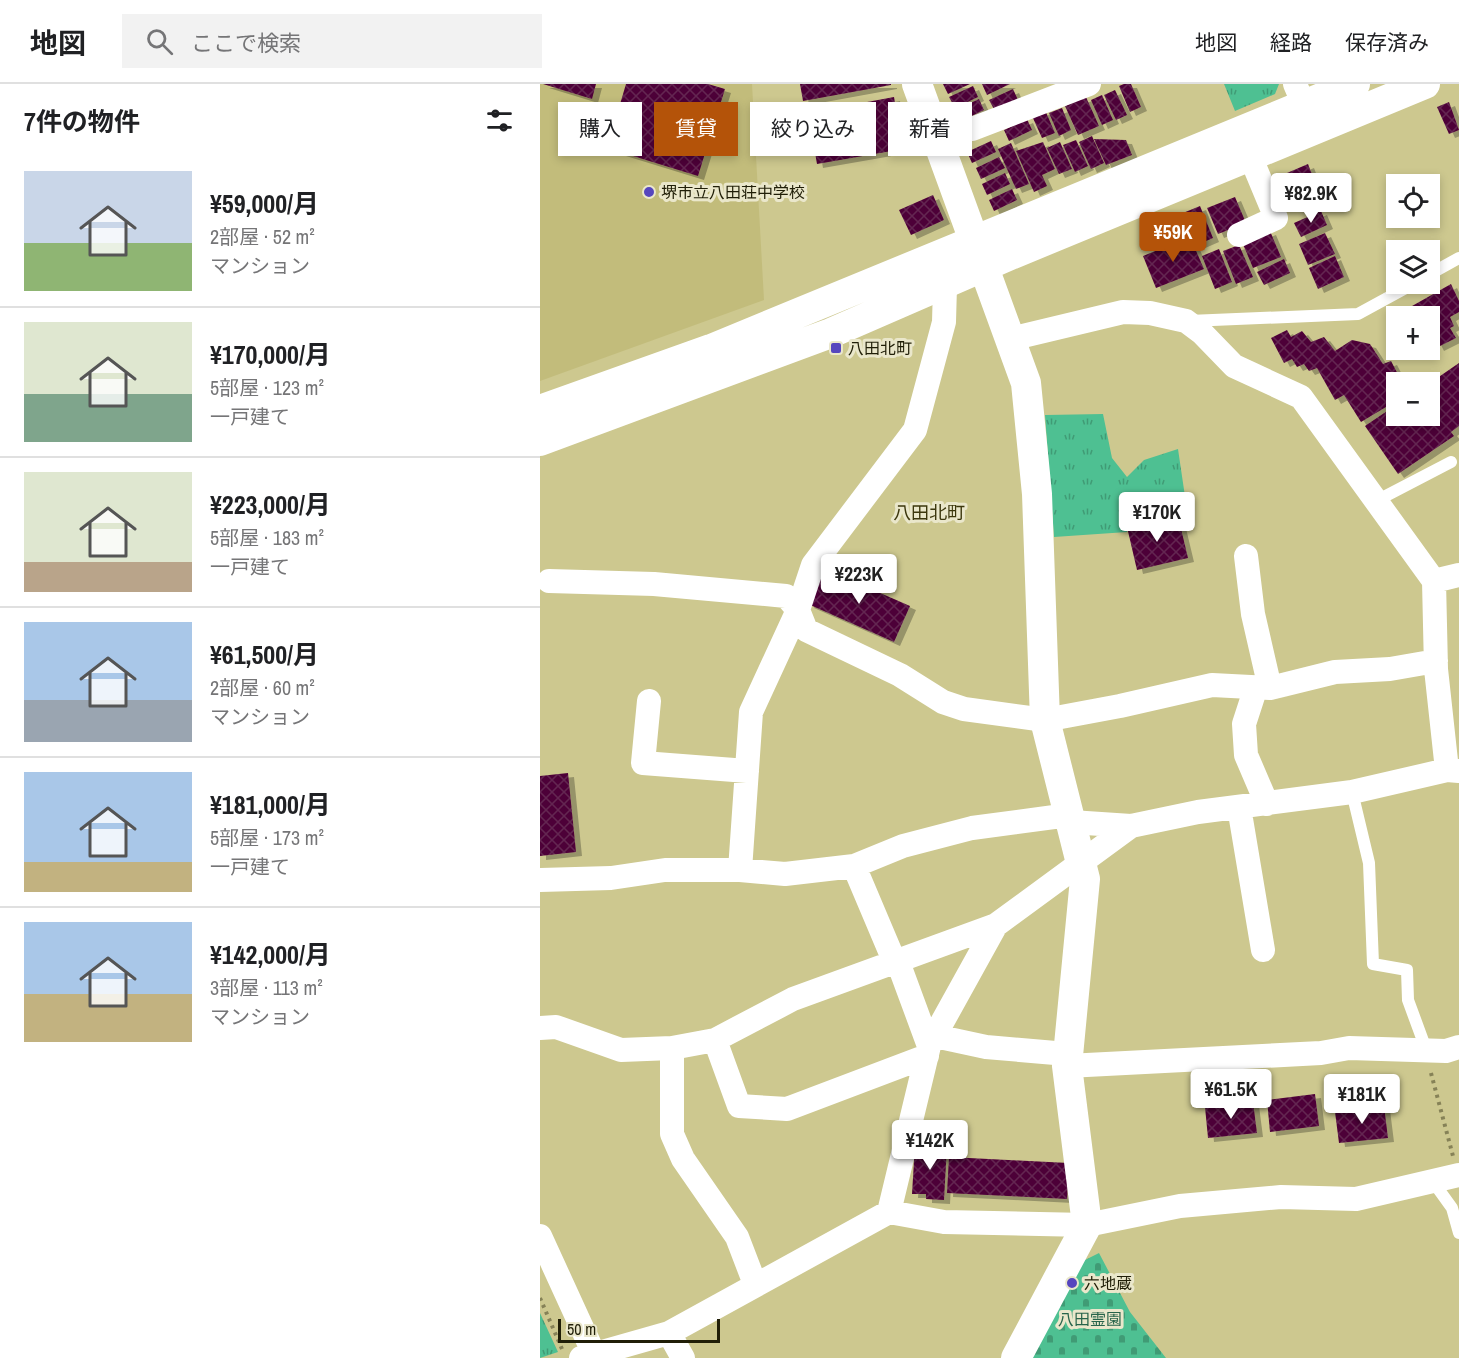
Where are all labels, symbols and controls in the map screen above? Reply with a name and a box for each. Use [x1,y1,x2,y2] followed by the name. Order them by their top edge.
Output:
[122,14,542,68] search box
[30,24,86,62] text: 地図
[143,25,176,58] icon: search
[191,28,301,58] text: ここで検索
[1195,28,1237,57] text: 地図
[1270,28,1312,57] text: 経路
[1345,28,1429,57] text: 保存済み
[558,102,642,156] chip: 購入
[654,102,738,156] chip: 賃貸
[750,102,876,156] chip: 絞り込み
[888,102,972,156] chip: 新着
[24,104,140,139] text: 7件の物件
[483,104,516,137] icon: filters
[1262,173,1360,224] pin: ¥82.9K
[1386,174,1440,426] map controls
[1386,174,1440,228] button: locate
[1285,179,1337,206] text: ¥82.9K
[661,181,805,203] place label: 堺市立八田荘中学校
[642,185,656,199] marker: 堺市立八田荘中学校
[210,186,319,221] text: ¥59,000/月
[72,195,144,267] icon: home
[1137,212,1209,263] pin: ¥59K
[1153,218,1193,245] text: ¥59K
[210,223,315,250] text: 2部屋 · 52 m²
[1386,240,1440,294] button: layers
[210,252,310,279] text: マンション
[1386,306,1440,360] button: +
[210,337,331,372] text: ¥170,000/月
[848,337,912,359] place label: 八田北町
[829,341,843,355] marker: 八田北町
[72,346,144,418] icon: home
[1386,372,1440,426] button: −
[210,374,324,401] text: 5部屋 · 123 m²
[210,403,290,430] text: 一戸建て
[210,487,331,522] text: ¥223,000/月
[1115,492,1199,543] pin: ¥170K
[72,496,144,568] icon: home
[1133,498,1181,525] text: ¥170K
[893,500,965,525] district label: 八田北町
[210,524,324,551] text: 5部屋 · 183 m²
[210,553,290,580] text: 一戸建て
[817,554,901,605] pin: ¥223K
[835,560,883,587] text: ¥223K
[210,637,319,672] text: ¥61,500/月
[72,646,144,718] icon: home
[210,674,315,701] text: 2部屋 · 60 m²
[210,703,310,730] text: マンション
[210,787,331,822] text: ¥181,000/月
[72,796,144,868] icon: home
[210,824,324,851] text: 5部屋 · 173 m²
[210,853,290,880] text: 一戸建て
[210,937,331,972] text: ¥142,000/月
[72,946,144,1018] icon: home
[210,974,323,1001] text: 3部屋 · 113 m²
[210,1003,310,1030] text: マンション
[1182,1069,1280,1120] pin: ¥61.5K
[1320,1074,1404,1125] pin: ¥181K
[1205,1075,1257,1102] text: ¥61.5K
[1338,1080,1386,1107] text: ¥181K
[888,1120,972,1171] pin: ¥142K
[906,1126,954,1153] text: ¥142K
[1084,1272,1132,1294] place label: 六地蔵
[1065,1276,1079,1290] marker: 六地蔵
[1058,1308,1122,1330] park label: 八田霊園
[558,1316,720,1344] scale bar
[567,1318,596,1340] text: 50 m

